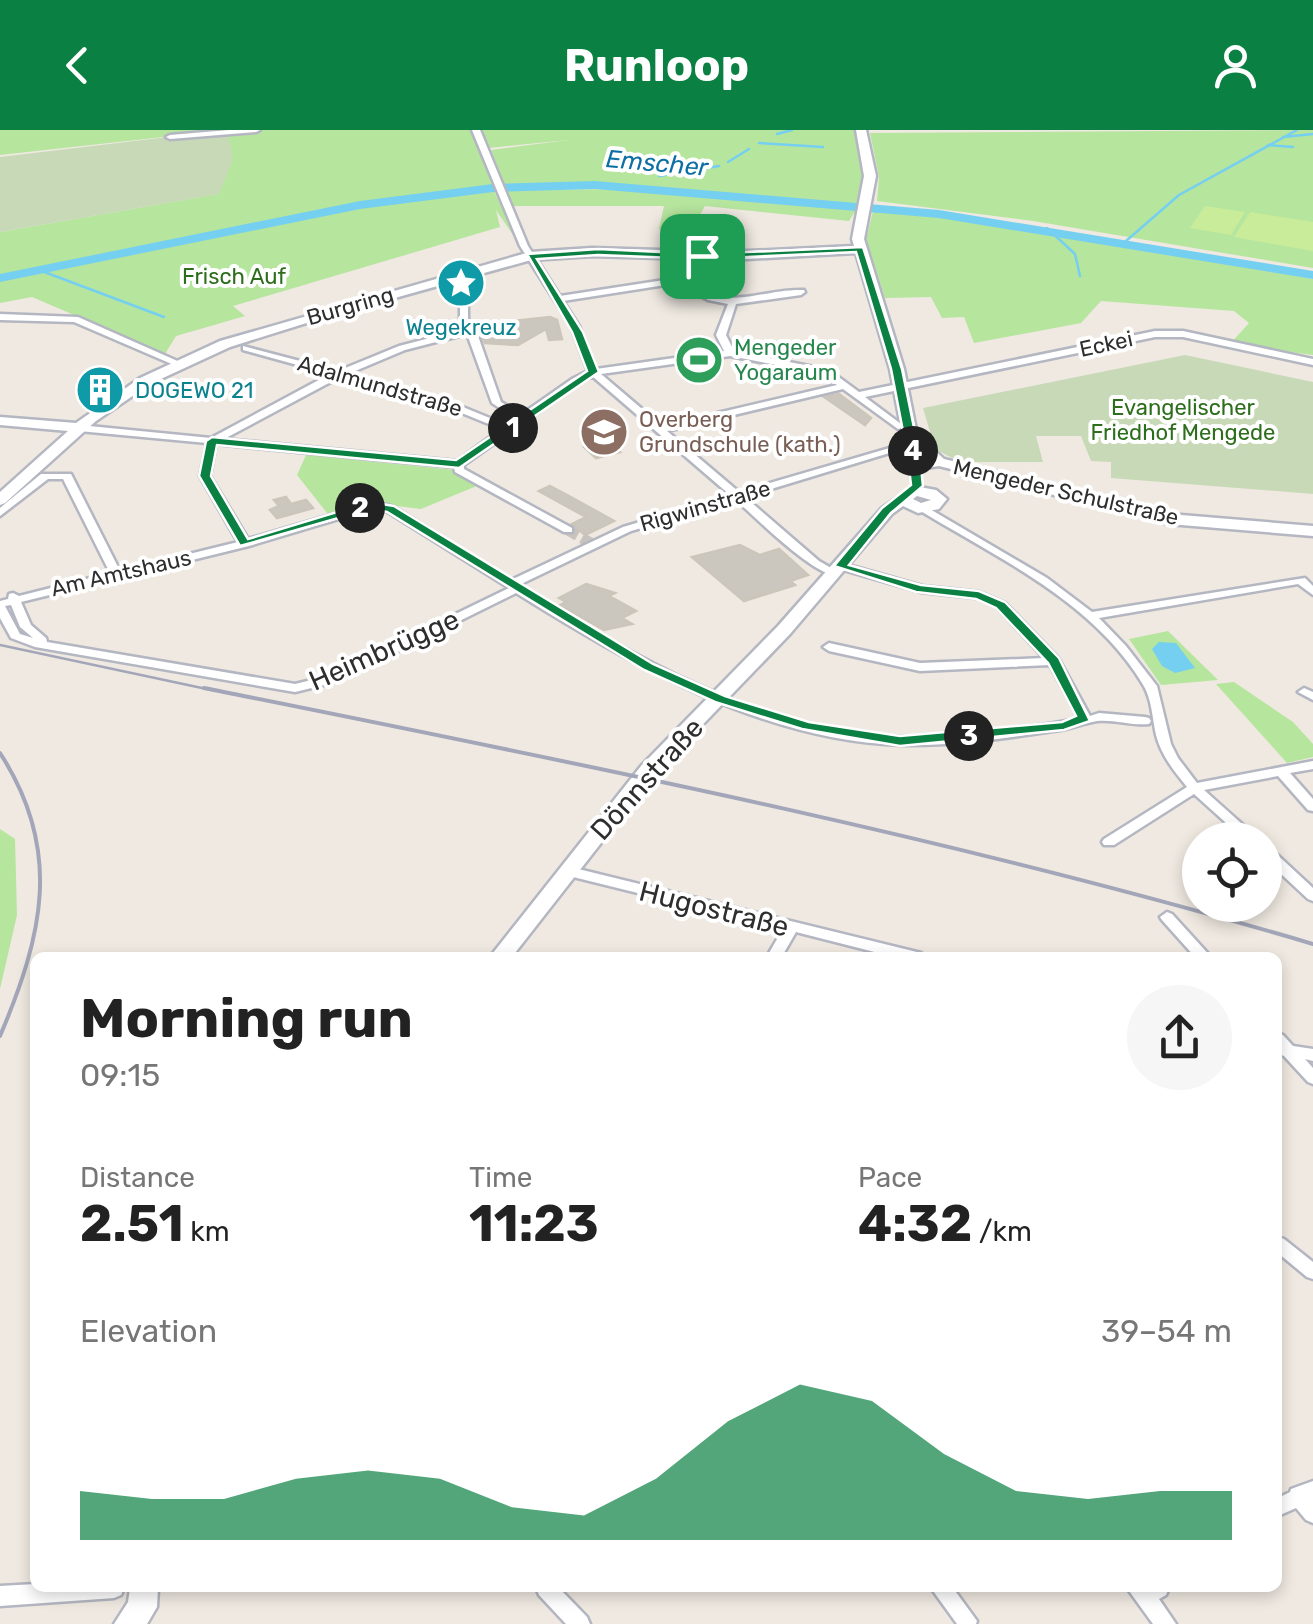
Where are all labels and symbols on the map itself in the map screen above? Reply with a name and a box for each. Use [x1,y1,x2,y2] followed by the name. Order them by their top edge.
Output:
[605,144,711,182] water label: Emscher
[660,214,745,299] pin
[435,257,487,309] place icon: Wegekreuz
[182,263,287,290] park label: Frisch Auf
[303,281,397,331] street label: Burgring
[405,314,517,341] place label: Wegekreuz
[1077,325,1135,363] street label: Eckei
[673,334,725,386] sports icon: Mengeder Yogaraum
[734,334,837,386] place label: Mengeder Yogaraum
[295,350,465,422] street label: Adalmundstraße
[74,364,126,416] building icon: DOGEWO 21
[135,377,253,404] place label: DOGEWO 21
[1091,394,1275,446] park label: Evangelischer Friedhof Mengede
[488,403,538,453] pin: 1
[578,406,630,458] school or university icon: Overberg Grundschule (kath.)
[639,406,841,458] place label: Overberg Grundschule (kath.)
[888,426,938,476] pin: 4
[951,453,1181,531] street label: Mengeder Schulstraße
[637,474,773,538] street label: Rigwinstraße
[335,483,385,533] pin: 2
[48,544,194,602] street label: Am Amtshaus
[304,602,464,698] street label: Heimbrügge
[584,711,710,847] street label: Dönnstraße
[944,711,994,761] pin: 3
[636,874,792,944] street label: Hugostraße

